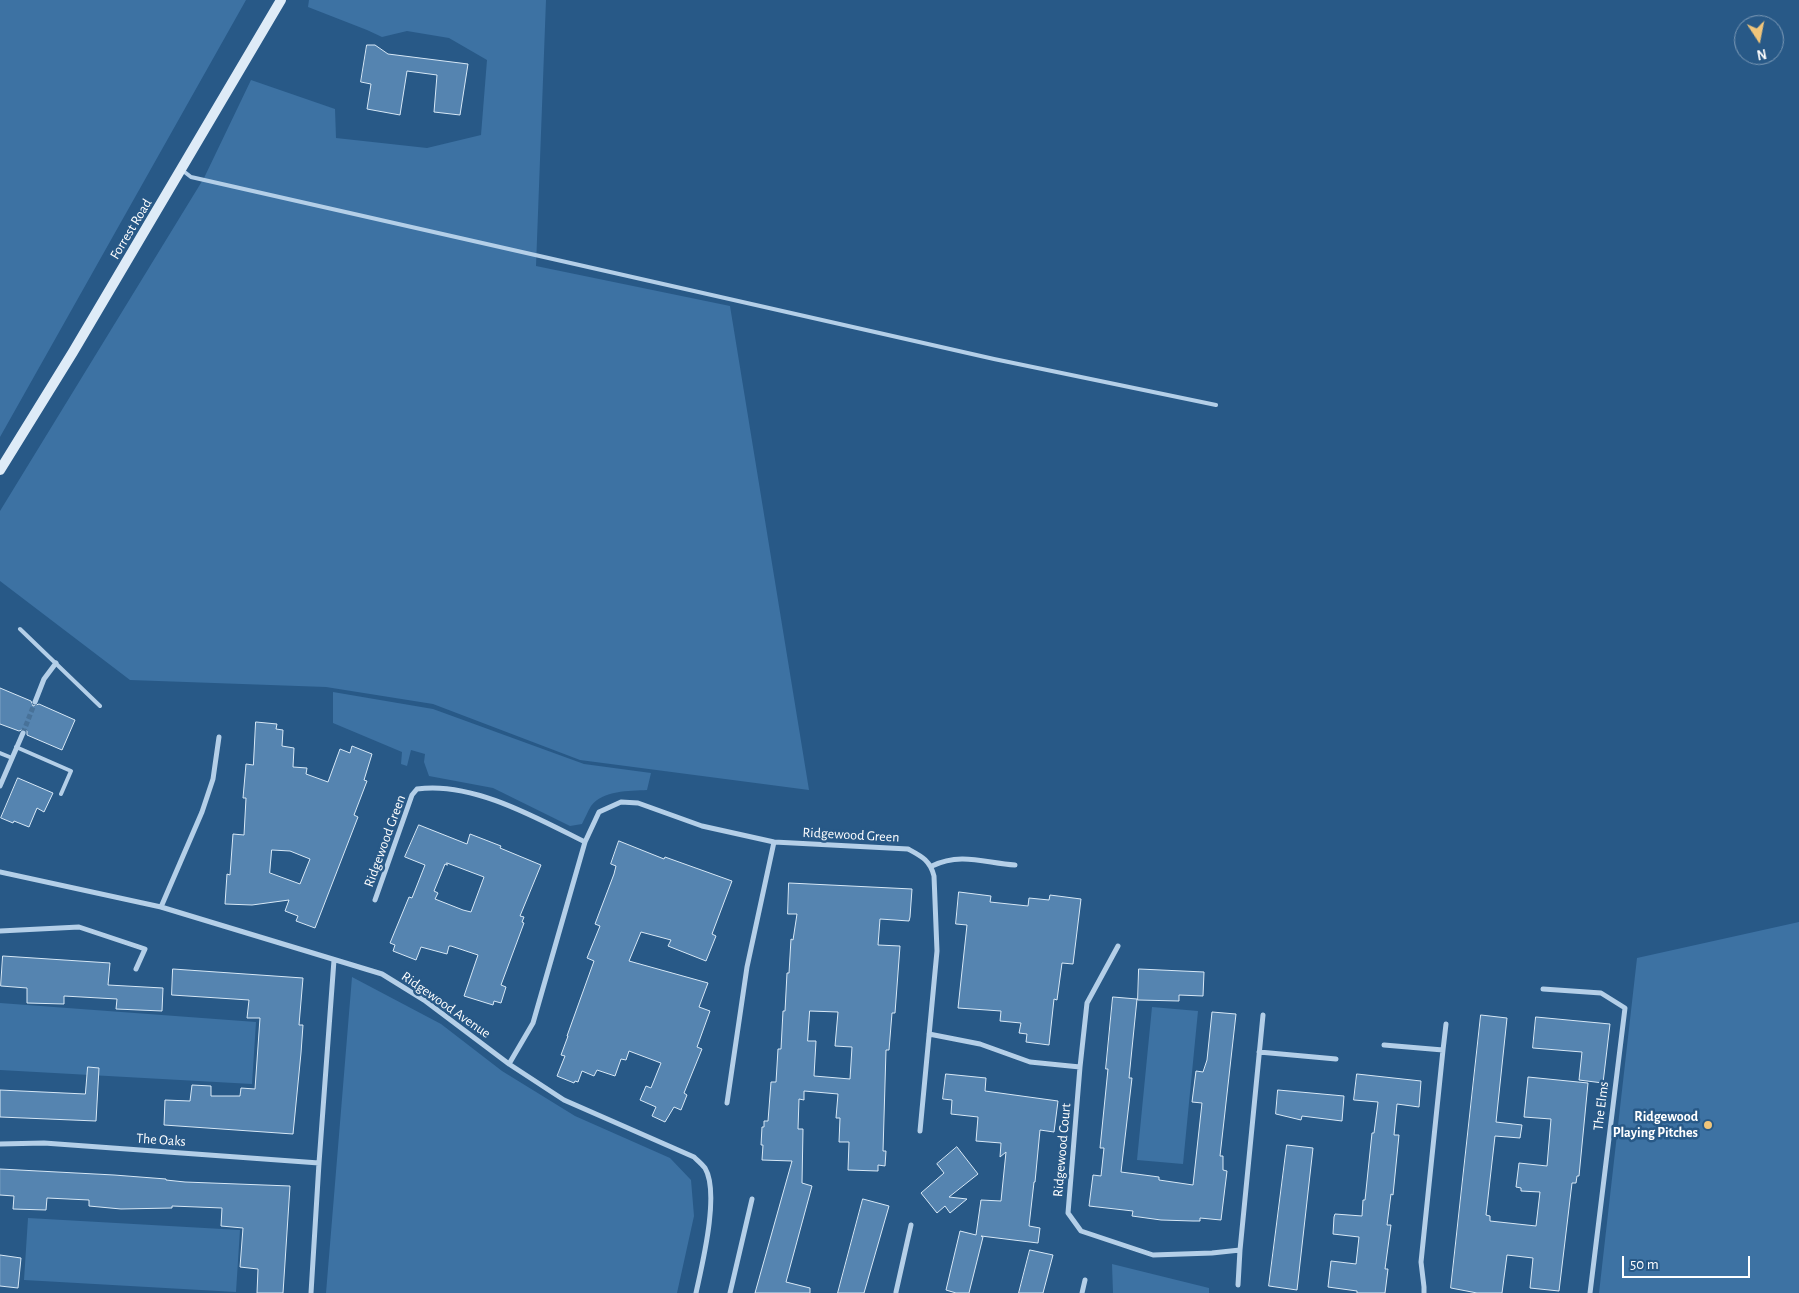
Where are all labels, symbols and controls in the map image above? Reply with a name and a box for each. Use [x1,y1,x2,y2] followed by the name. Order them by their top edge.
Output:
[1734,15,1784,65] north arrow
[1756,46,1768,62] text: N
[106,196,156,262] street label: Forrest Road
[361,793,409,889] street label: Ridgewood Green
[802,824,900,846] street label: Ridgewood Green
[398,968,494,1042] street label: Ridgewood Avenue
[1590,1080,1612,1132] street label: The Elms
[1050,1102,1074,1198] street label: Ridgewood Court
[1613,1109,1698,1142] place label: Ridgewood Playing Pitches
[1702,1119,1714,1131] marker: Ridgewood Playing Pitches
[136,1130,186,1150] street label: The Oaks
[1624,1246,1752,1278] scale bar
[1630,1257,1659,1272] text: 50 m

